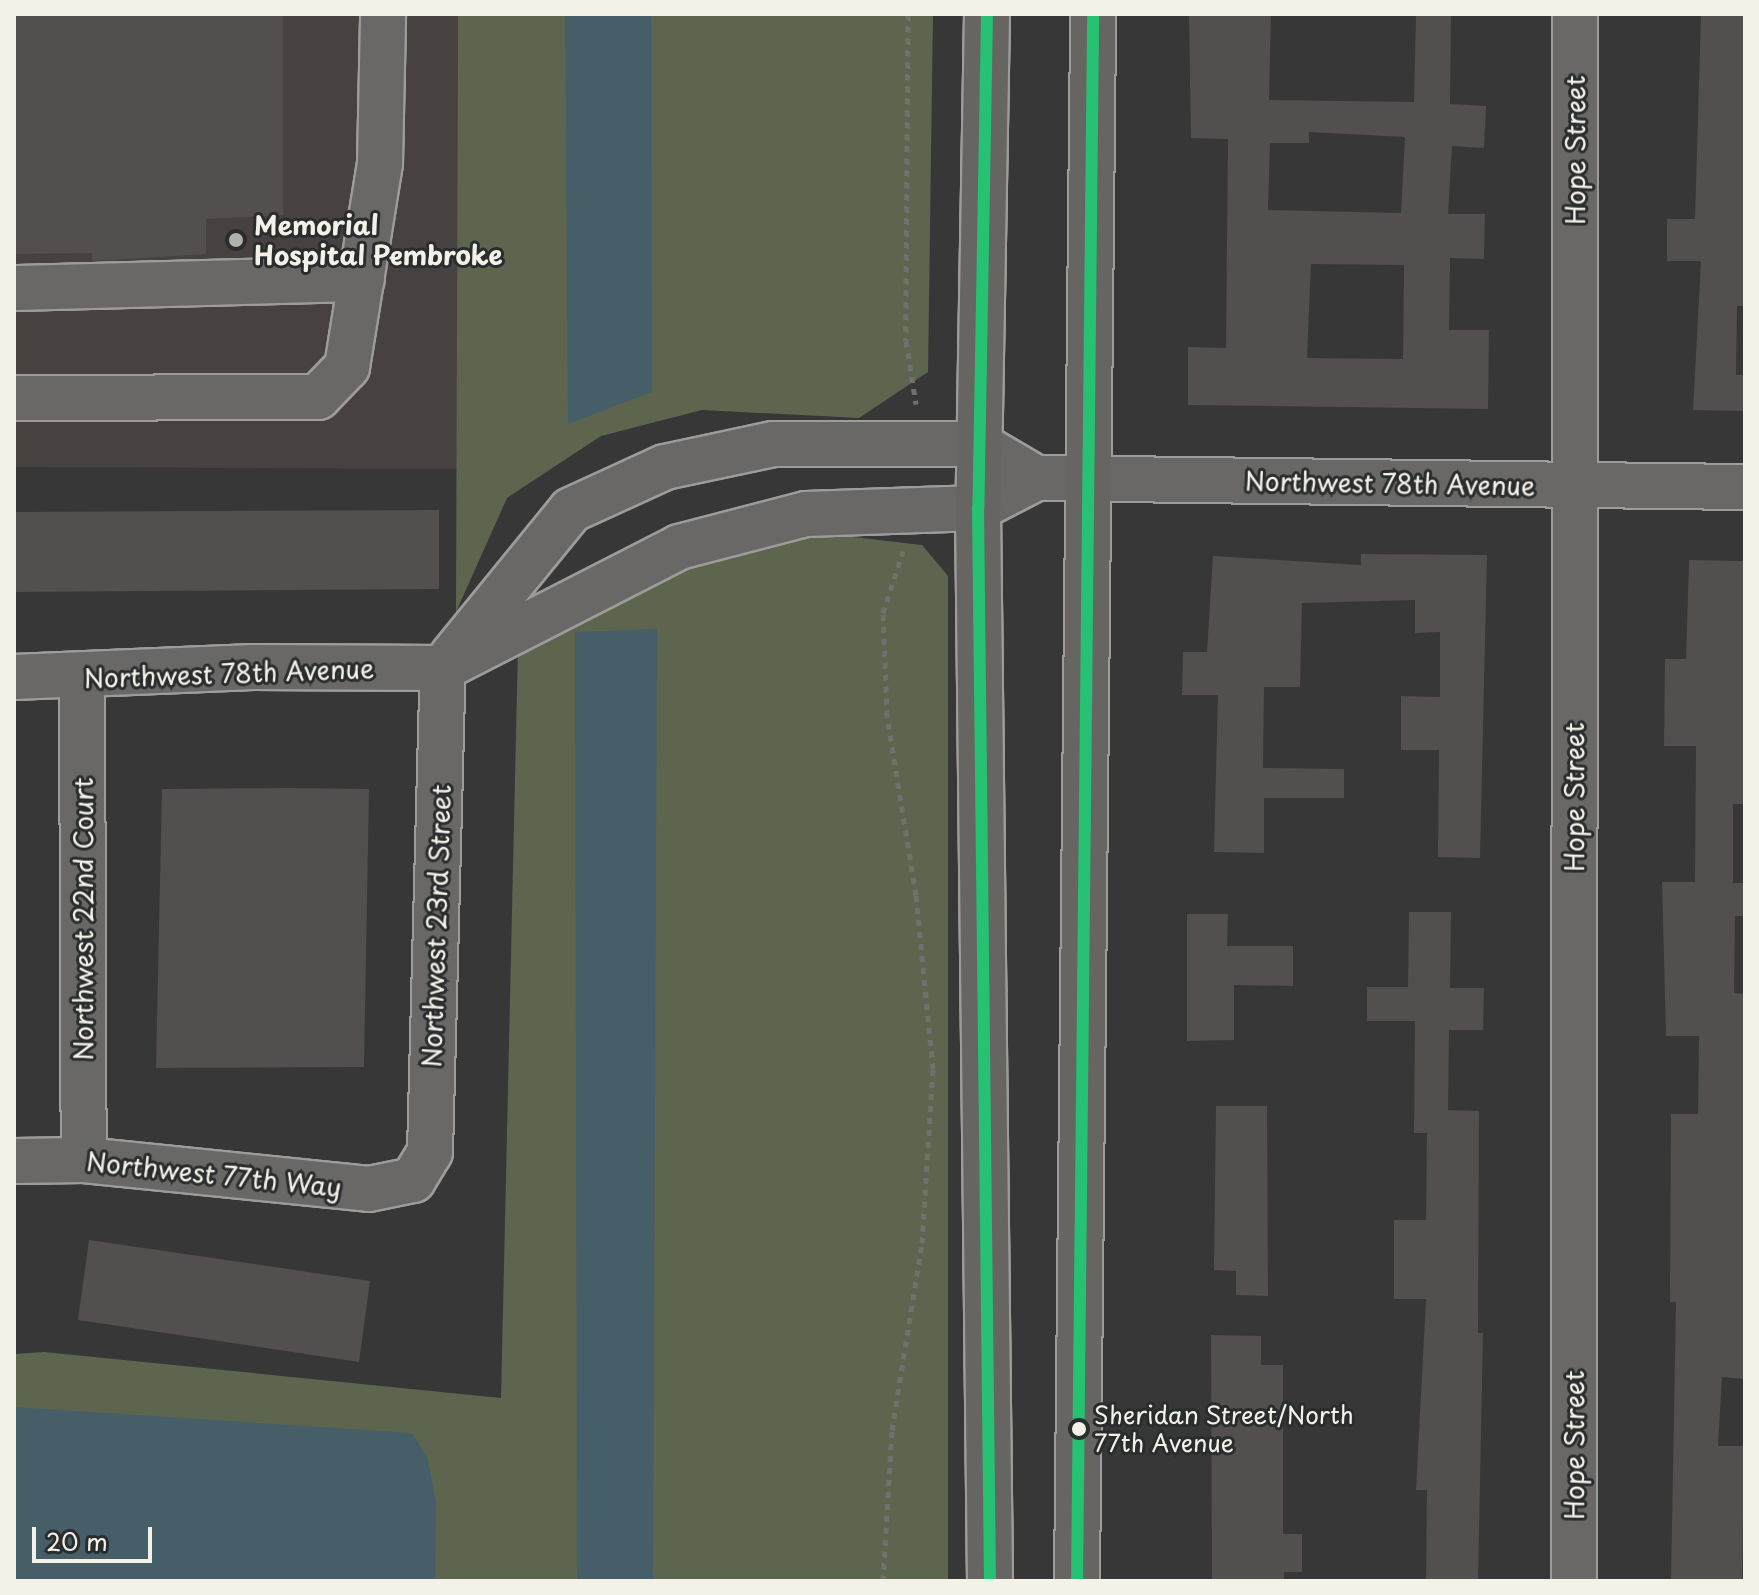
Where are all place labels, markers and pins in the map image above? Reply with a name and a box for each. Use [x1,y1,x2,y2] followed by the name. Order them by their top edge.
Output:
[254,209,503,270] place label: Memorial Hospital Pembroke
[225,229,247,251] marker: Memorial Hospital Pembroke
[1094,1401,1353,1457] place label: Sheridan Street/North 77th Avenue
[1071,1421,1087,1437] marker: Sheridan Street/North 77th Avenue

